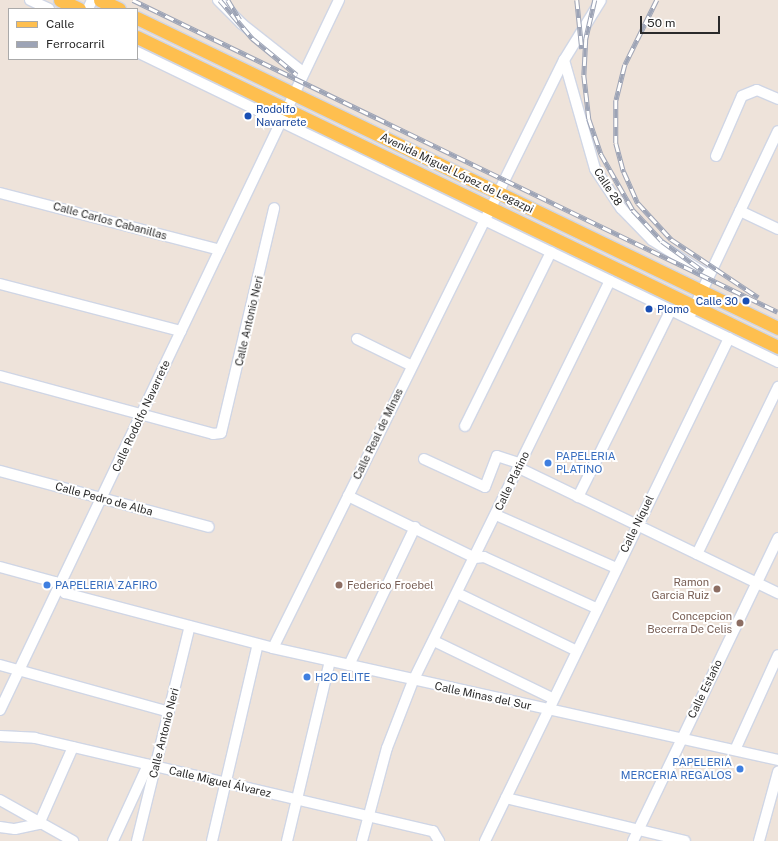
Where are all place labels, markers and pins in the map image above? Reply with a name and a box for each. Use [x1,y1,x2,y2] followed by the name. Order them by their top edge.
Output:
[256,103,307,129] place label: Rodolfo Navarrete
[243,111,253,121] marker: Rodolfo Navarrete
[696,294,738,308] place label: Calle 30
[741,296,751,306] marker: Calle 30
[657,302,689,316] place label: Plomo
[644,304,654,314] marker: Plomo
[556,450,616,476] place label: PAPELERIA PLATINO
[543,458,553,468] marker: PAPELERIA PLATINO
[651,576,709,602] place label: Ramon Garcia Ruiz
[55,578,157,592] place label: PAPELERIA ZAFIRO
[347,578,434,592] place label: Federico Froebel
[42,580,52,590] marker: PAPELERIA ZAFIRO
[334,580,344,590] marker: Federico Froebel
[712,584,722,594] marker: Ramon Garcia Ruiz
[647,610,732,636] place label: Concepcion Becerra De Celis
[735,618,745,628] marker: Concepcion Becerra De Celis
[315,670,370,684] place label: H2O ELITE
[302,672,312,682] marker: H2O ELITE
[621,756,732,782] place label: PAPELERIA MERCERIA REGALOS
[735,764,745,774] marker: PAPELERIA MERCERIA REGALOS

